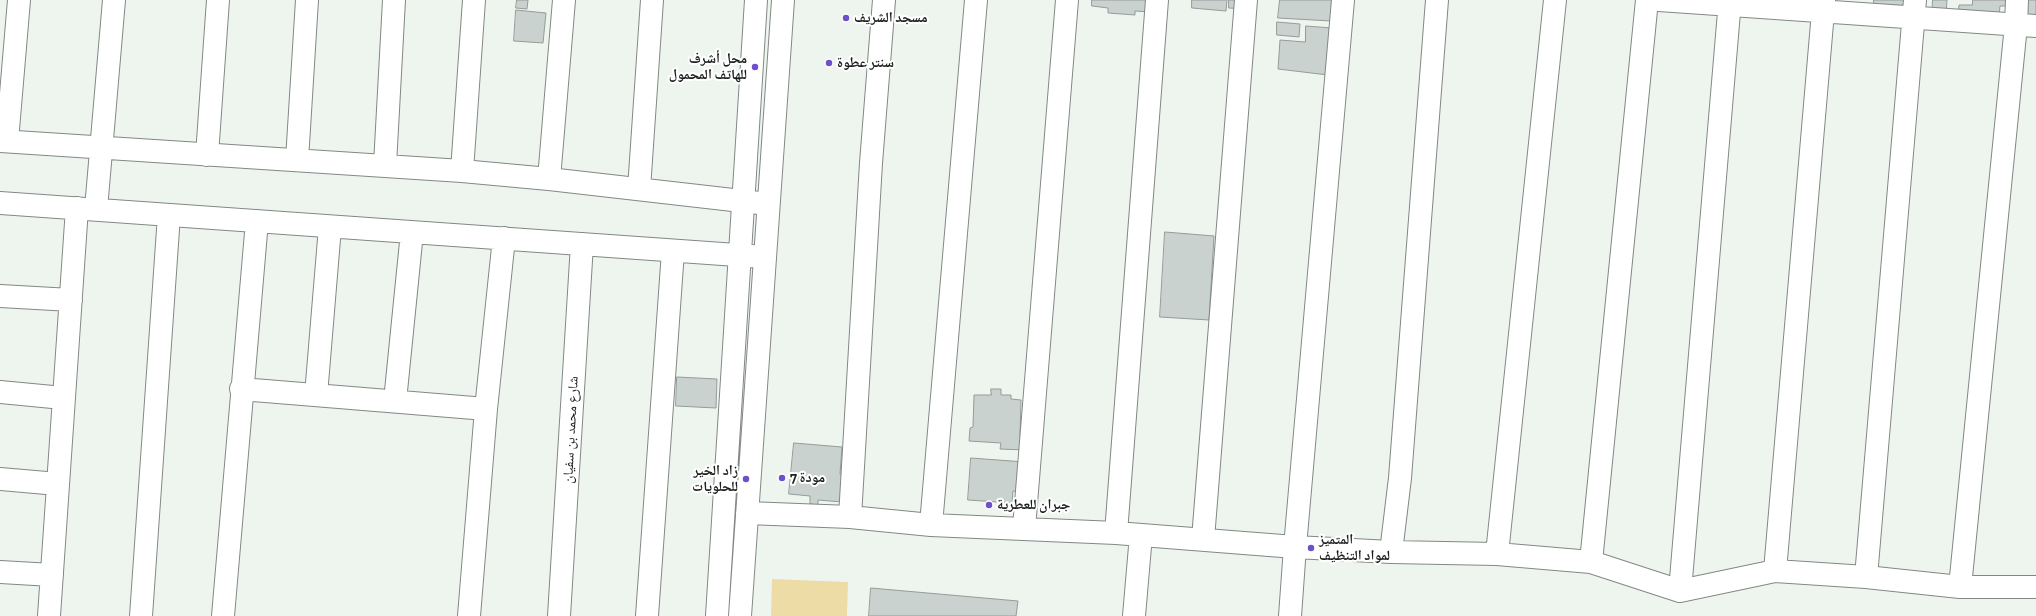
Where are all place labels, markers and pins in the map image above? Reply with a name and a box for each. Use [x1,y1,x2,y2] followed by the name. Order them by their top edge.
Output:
[854,10,928,26] place label: مسجد الشريف
[841,13,851,23] marker: مسجد الشريف
[669,51,747,84] place label: محل أشرف للهاتف المحمول
[837,55,894,71] place label: سنتر عطوة
[824,58,834,68] marker: سنتر عطوة
[750,62,760,72] marker: محل أشرف للهاتف المحمول
[692,463,738,496] place label: زاد الخير للحلويات
[790,470,825,486] place label: مودة 7
[777,473,787,483] marker: مودة 7
[741,474,751,484] marker: زاد الخير للحلويات
[997,497,1070,513] place label: جبران للعطرية
[984,500,994,510] marker: جبران للعطرية
[1319,532,1390,564] place label: المتميز لمواد التنظيف
[1306,543,1316,553] marker: المتميز لمواد التنظيف

